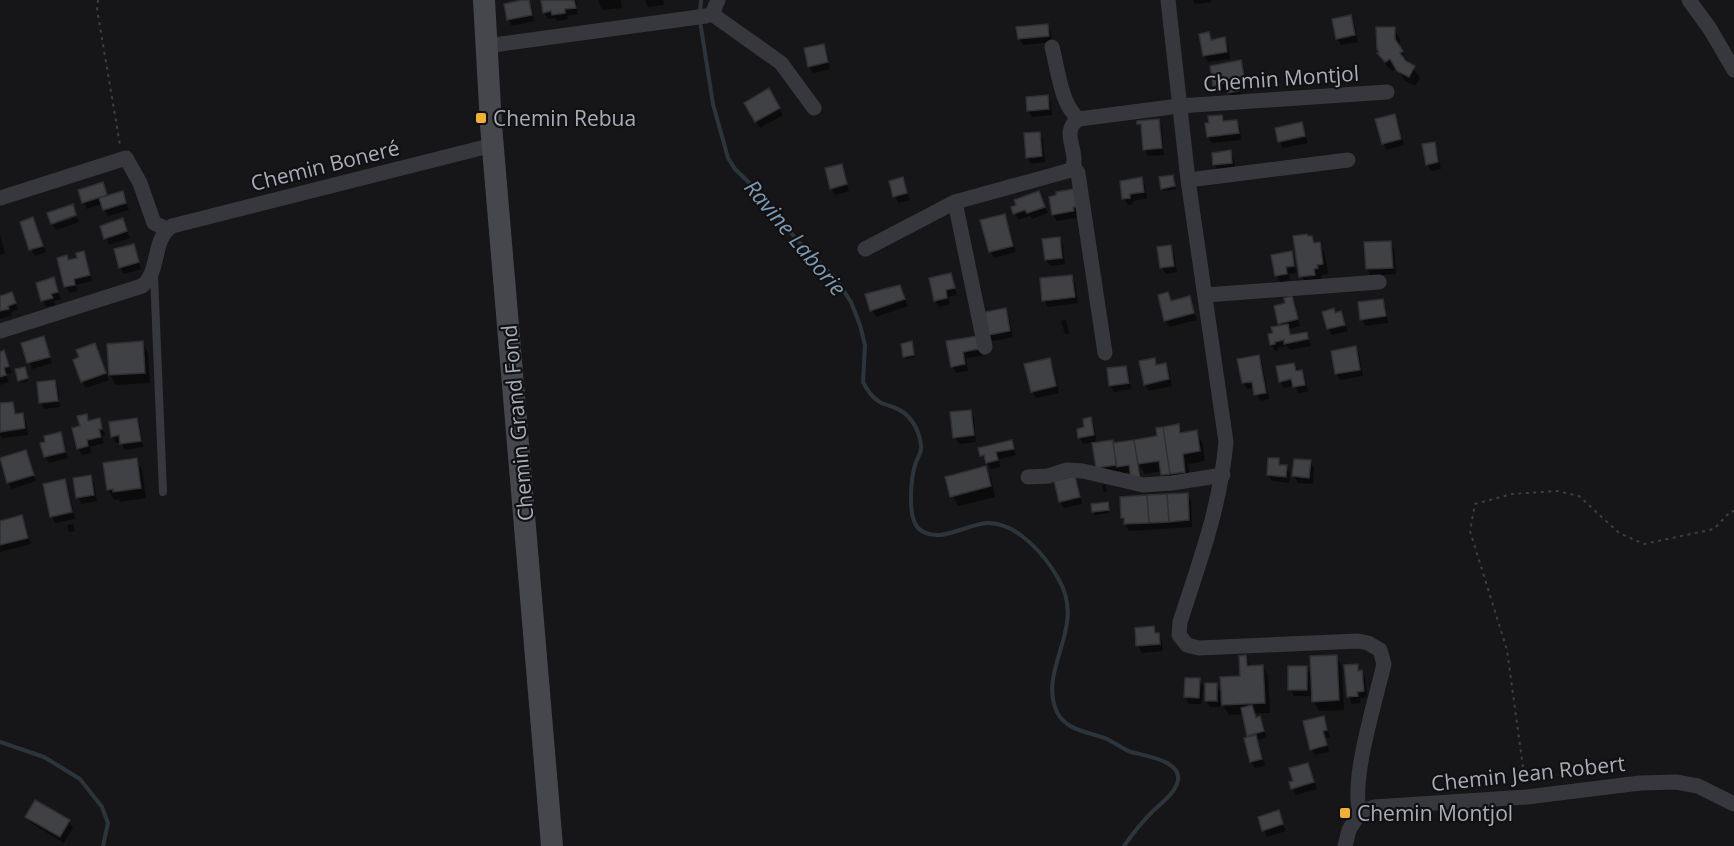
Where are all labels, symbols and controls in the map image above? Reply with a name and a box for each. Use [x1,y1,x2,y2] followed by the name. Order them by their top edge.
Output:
[1202,59,1360,97] street label: Chemin Montjol
[493,104,636,132] place label: Chemin Rebua
[474,111,488,125] marker: Chemin Rebua
[248,133,402,197] street label: Chemin Boneré
[738,172,854,302] water label: Ravine Laborie
[494,324,540,522] street label: Chemin Grand Fond
[1430,749,1626,797] street label: Chemin Jean Robert
[1357,799,1513,827] place label: Chemin Montjol
[1338,806,1352,820] marker: Chemin Montjol

